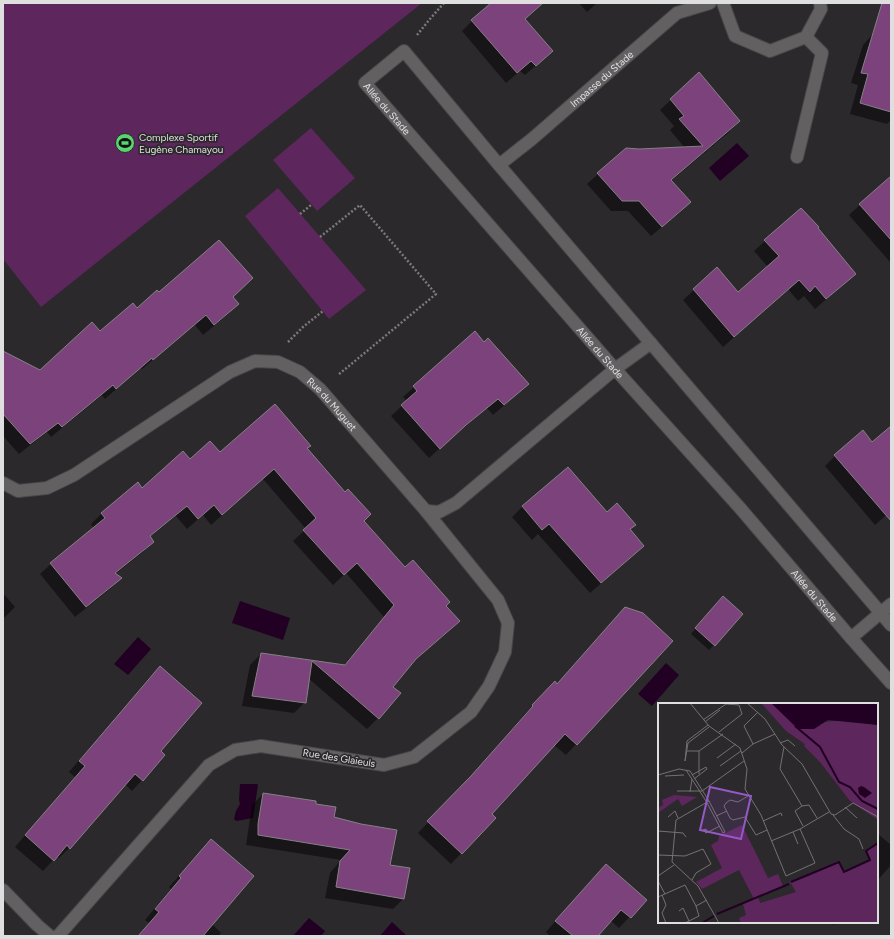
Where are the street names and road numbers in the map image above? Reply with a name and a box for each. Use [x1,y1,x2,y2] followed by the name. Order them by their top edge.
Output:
[567,47,636,110] street label: Impasse du Stade
[361,80,414,138] street label: Allée du Stade
[574,324,627,381] street label: Allée du Stade
[304,374,360,434] street label: Rue du Muguet
[789,567,841,625] street label: Allée du Stade
[302,746,377,770] street label: Rue des Glaïeuls

